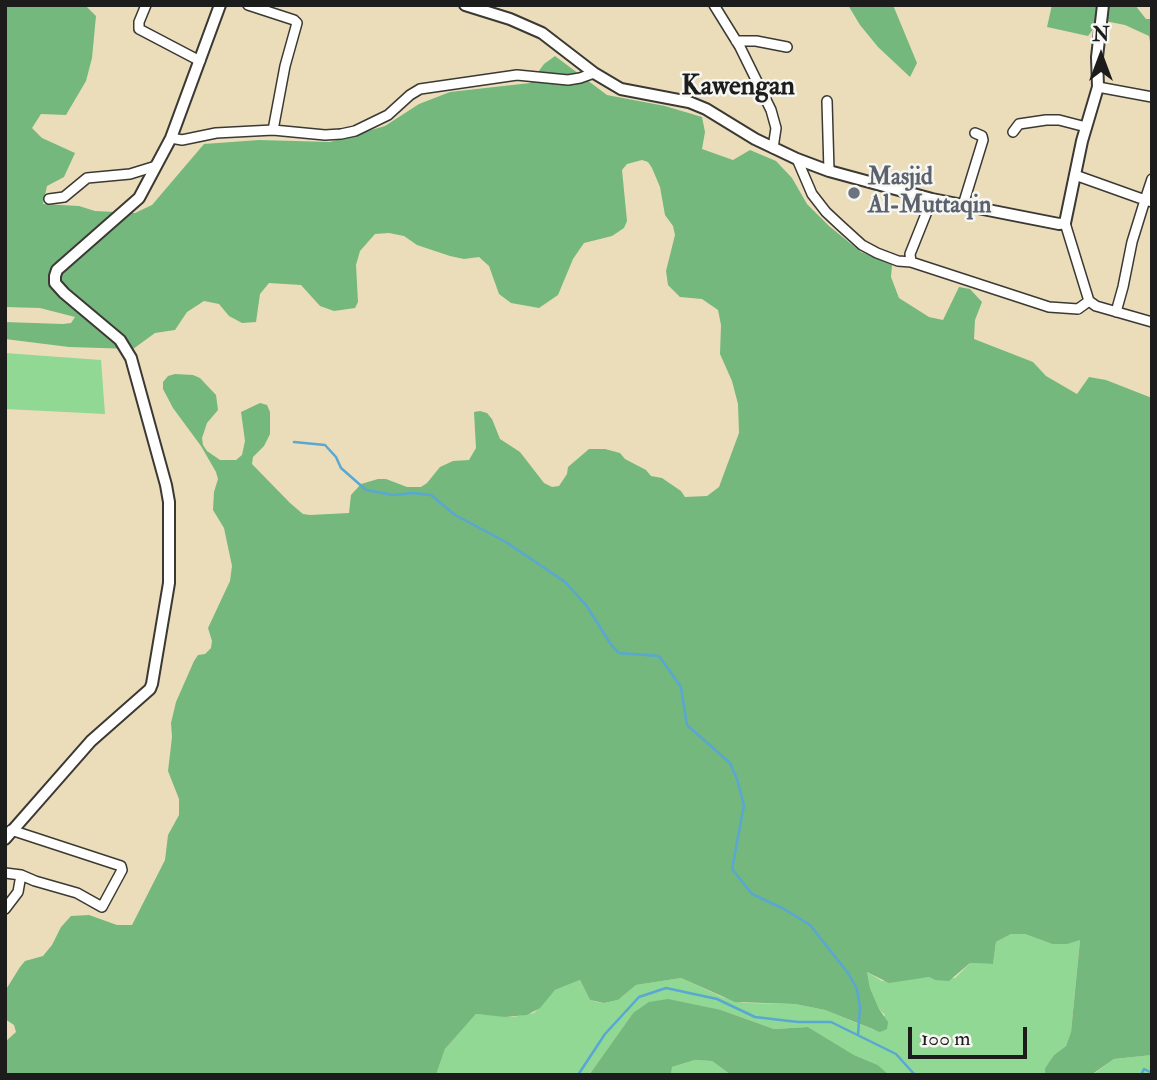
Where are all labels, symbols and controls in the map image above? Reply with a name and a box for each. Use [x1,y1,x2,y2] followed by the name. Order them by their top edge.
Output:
[1066,21,1136,91] north arrow
[1092,23,1110,47] text: N
[681,71,795,105] district label: Kawengan
[868,165,991,221] place label: Masjid Al-Muttaqin
[846,185,862,201] marker: Masjid Al-Muttaqin
[912,1014,1031,1058] scale bar
[921,1025,971,1052] text: 100 m

